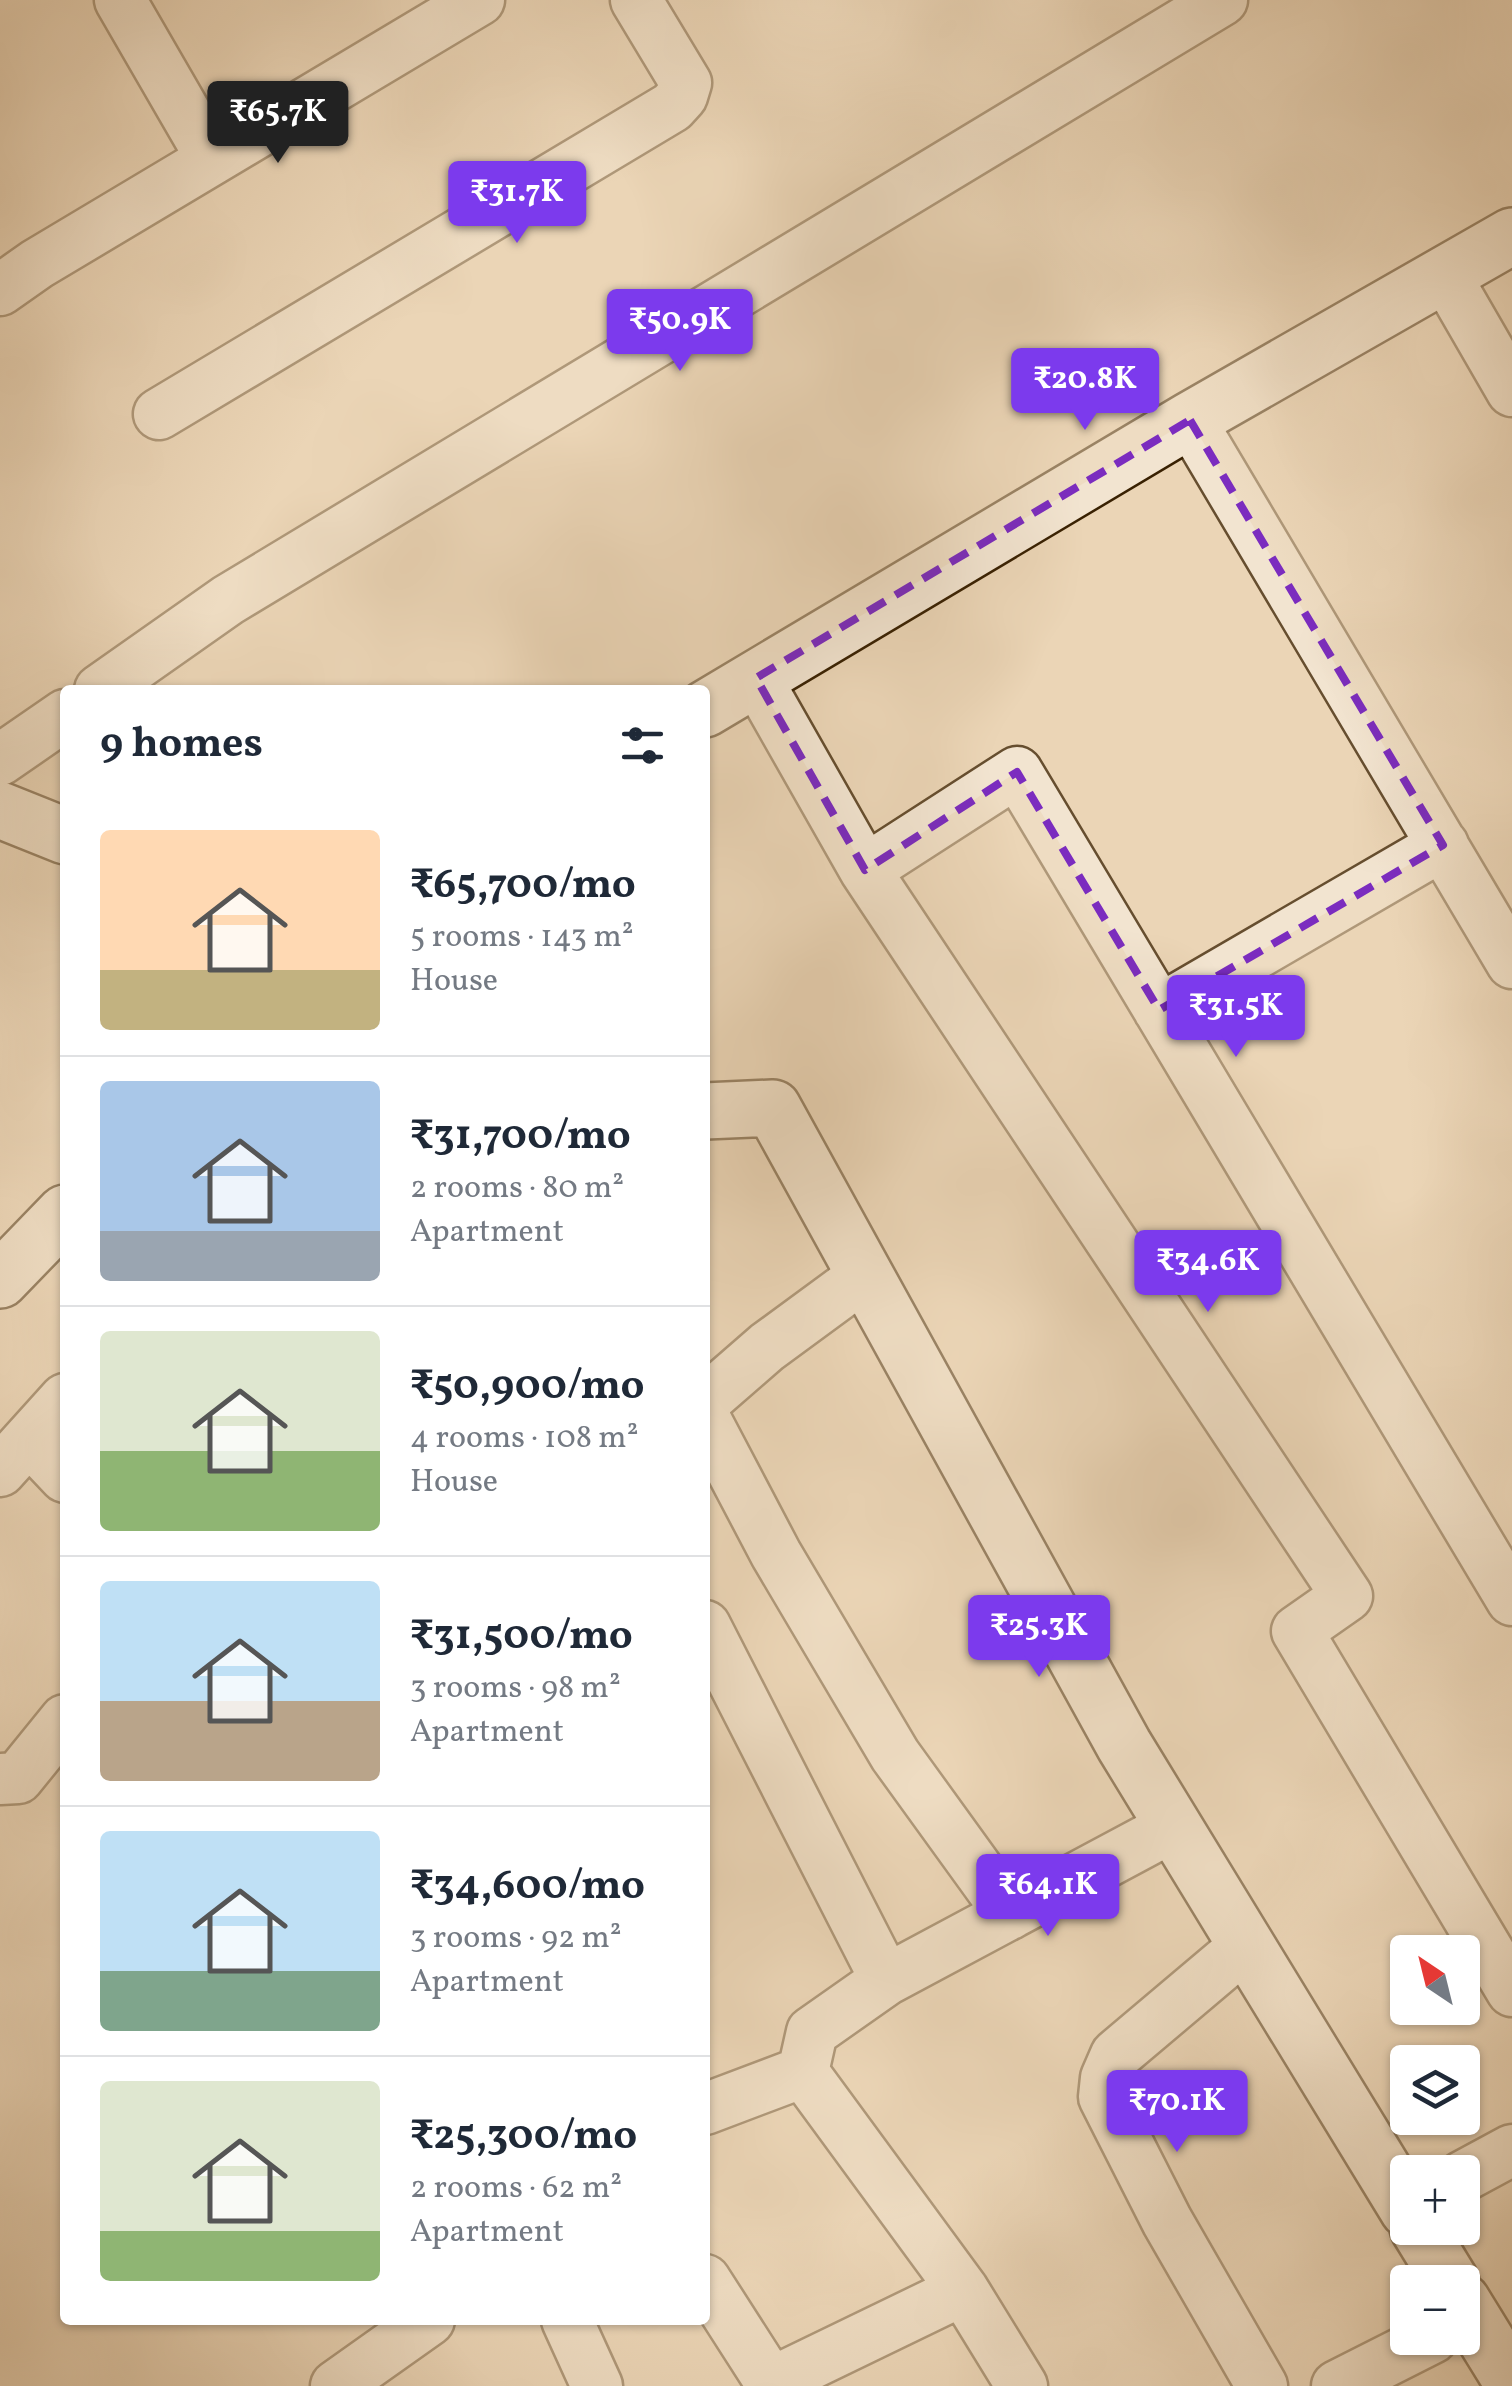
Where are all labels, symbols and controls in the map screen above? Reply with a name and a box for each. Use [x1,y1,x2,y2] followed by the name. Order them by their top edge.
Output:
[197,81,359,166] pin: ₹65.7K
[229,91,327,135] text: ₹65.7K
[436,161,598,246] pin: ₹31.7K
[470,171,564,215] text: ₹31.7K
[599,289,761,374] pin: ₹50.9K
[629,299,731,343] text: ₹50.9K
[1004,348,1166,433] pin: ₹20.8K
[1033,358,1137,402] text: ₹20.8K
[100,716,263,775] text: 9 homes
[615,718,670,773] icon: filters
[410,857,636,916] text: ₹65,700/mo
[180,870,300,990] icon: home
[410,916,634,960] text: 5 rooms · 143 m²
[410,960,498,1004] text: House
[1155,975,1317,1060] pin: ₹31.5K
[1189,985,1283,1029] text: ₹31.5K
[410,1108,631,1167] text: ₹31,700/mo
[180,1121,300,1241] icon: home
[410,1167,624,1211] text: 2 rooms · 80 m²
[410,1211,564,1255] text: Apartment
[1127,1230,1289,1315] pin: ₹34.6K
[1156,1240,1260,1284] text: ₹34.6K
[410,1358,644,1417] text: ₹50,900/mo
[180,1371,300,1491] icon: home
[410,1417,639,1461] text: 4 rooms · 108 m²
[410,1461,498,1505] text: House
[958,1595,1120,1680] pin: ₹25.3K
[990,1605,1088,1649] text: ₹25.3K
[410,1608,633,1667] text: ₹31,500/mo
[180,1621,300,1741] icon: home
[410,1667,621,1711] text: 3 rooms · 98 m²
[410,1711,564,1755] text: Apartment
[967,1854,1129,1939] pin: ₹64.1K
[410,1858,645,1917] text: ₹34,600/mo
[998,1864,1098,1908] text: ₹64.1K
[180,1871,300,1991] icon: home
[410,1917,622,1961] text: 3 rooms · 92 m²
[1390,1935,1480,2025] north arrow
[1390,1935,1480,2355] map controls
[410,1961,564,2005] text: Apartment
[1390,2045,1480,2135] button: layers
[1096,2070,1258,2155] pin: ₹70.1K
[1129,2080,1225,2124] text: ₹70.1K
[410,2108,637,2167] text: ₹25,300/mo
[180,2121,300,2241] icon: home
[1390,2155,1480,2245] button: +
[410,2167,622,2211] text: 2 rooms · 62 m²
[410,2211,564,2255] text: Apartment
[1390,2265,1480,2355] button: −

